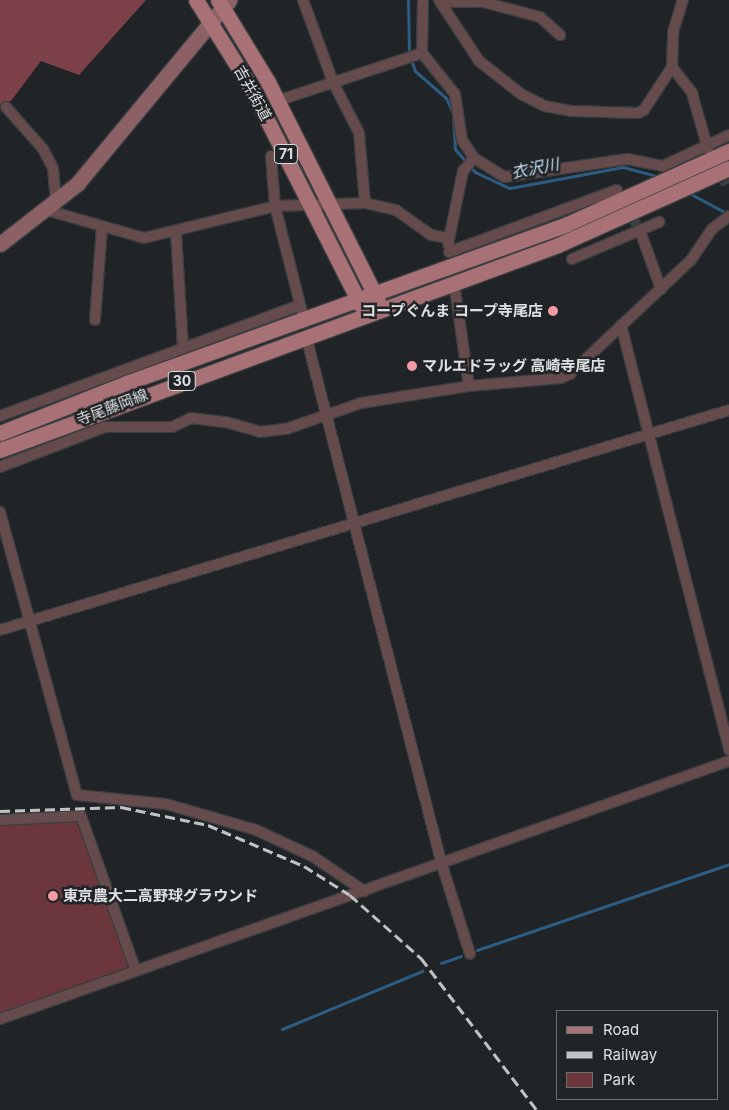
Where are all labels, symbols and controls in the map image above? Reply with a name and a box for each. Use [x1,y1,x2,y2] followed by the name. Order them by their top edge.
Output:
[231,62,275,124] street label: 吉井街道
[274,142,298,166] road number: 71
[510,154,560,182] water label: 衣沢川
[359,302,543,320] place label: コープぐんま コープ寺尾店
[547,305,559,317] marker: コープぐんま コープ寺尾店
[422,357,606,375] place label: マルエドラッグ 高崎寺尾店
[406,360,418,372] marker: マルエドラッグ 高崎寺尾店
[167,370,197,392] road number: 30
[74,385,150,429] street label: 寺尾藤岡線
[63,887,258,905] place label: 東京農大二高野球グラウンド
[47,890,59,902] marker: 東京農大二高野球グラウンド
[556,1010,719,1100] legend
[603,1020,639,1039] text: Road
[603,1045,657,1064] text: Railway
[603,1070,635,1089] text: Park

